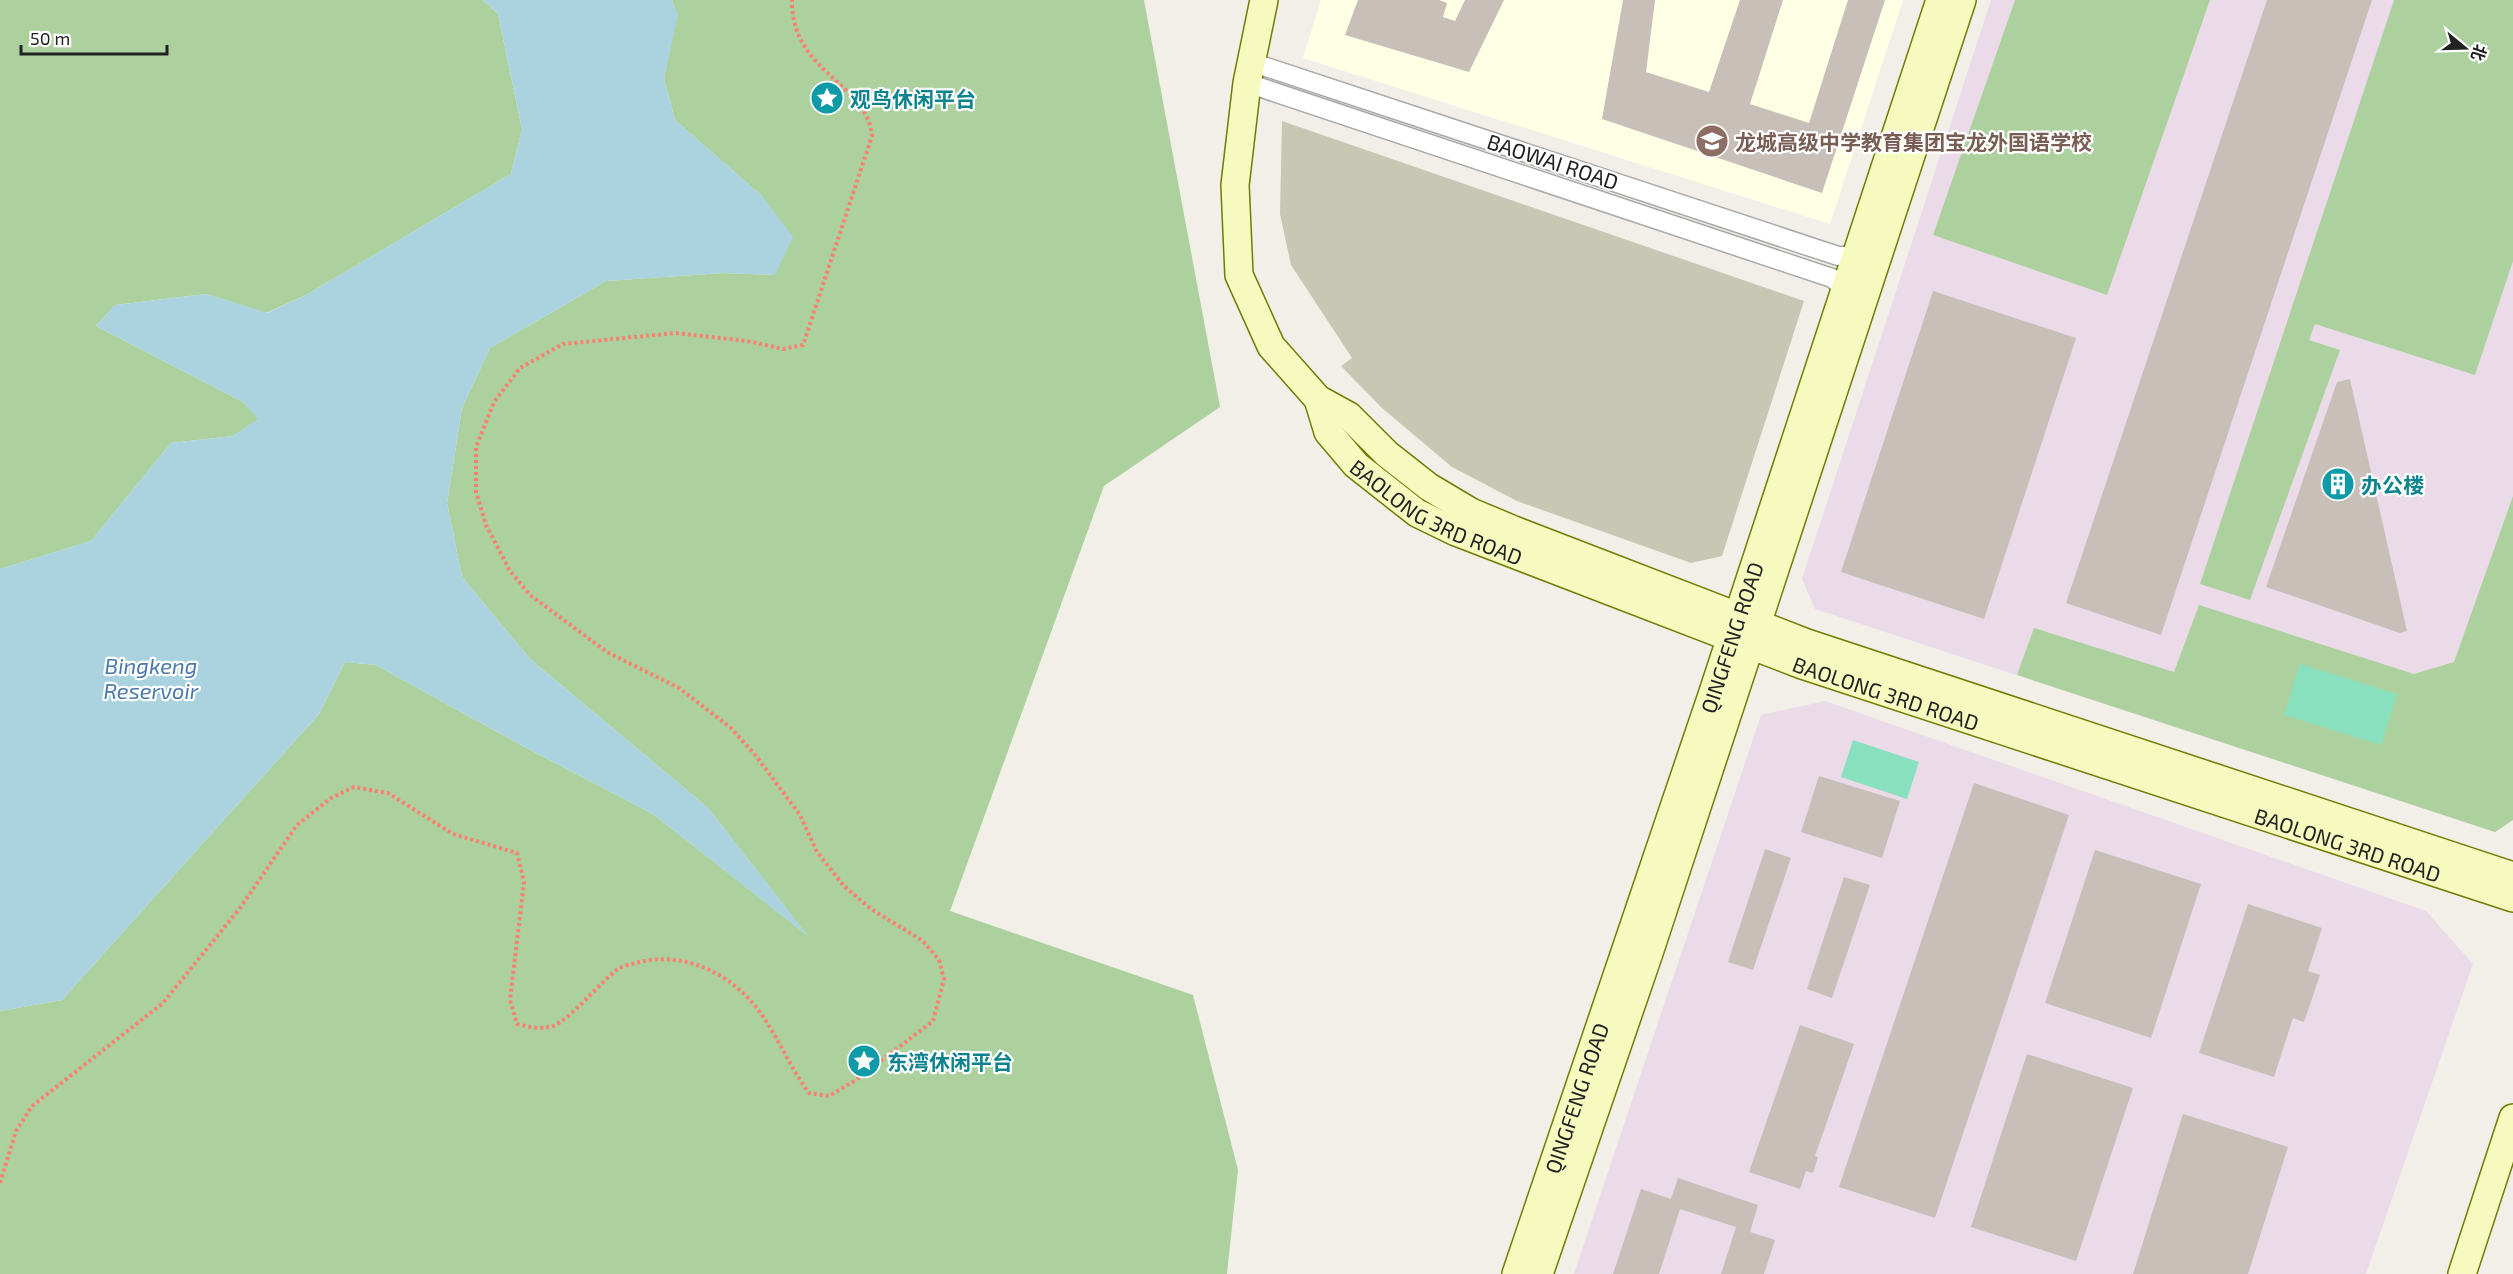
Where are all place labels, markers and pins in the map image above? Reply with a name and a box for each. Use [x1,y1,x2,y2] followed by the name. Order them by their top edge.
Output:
[809,80,845,116] place icon: 观鸟休闲平台
[850,86,976,111] place label: 观鸟休闲平台
[1694,123,1730,159] school or university icon: 龙城高级中学教育集团宝龙外国语学校
[1735,129,2092,154] place label: 龙城高级中学教育集团宝龙外国语学校
[2320,466,2356,502] building icon: 办公楼
[2361,472,2424,497] place label: 办公楼
[846,1043,882,1079] place icon: 东湾休闲平台
[887,1049,1013,1074] place label: 东湾休闲平台

